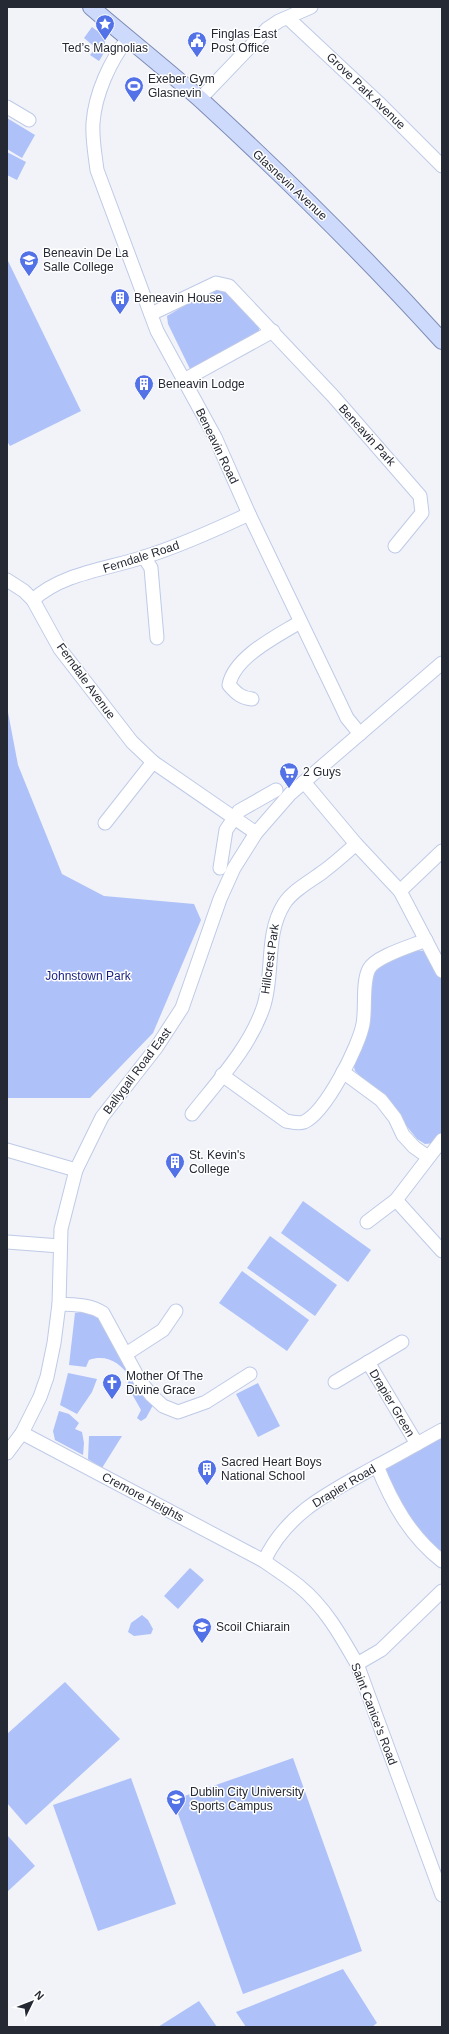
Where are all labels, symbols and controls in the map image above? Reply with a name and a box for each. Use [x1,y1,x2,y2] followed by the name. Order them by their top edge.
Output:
[94,13,116,41] place icon: Ted’s Magnolias
[211,27,278,55] place label: Finglas East Post Office
[186,30,208,58] public building icon: Finglas East Post Office
[62,41,148,55] place label: Ted’s Magnolias
[324,50,408,132] street label: Grove Park Avenue
[148,72,215,100] place label: Exeber Gym Glasnevin
[123,75,145,103] sports icon: Exeber Gym Glasnevin
[250,147,330,223] street label: Glasnevin Avenue
[43,246,129,274] place label: Beneavin De La Salle College
[18,249,40,277] school or university icon: Beneavin De La Salle College
[109,287,131,315] building icon: Beneavin House
[134,291,222,305] place label: Beneavin House
[133,373,155,401] building icon: Beneavin Lodge
[158,377,245,391] place label: Beneavin Lodge
[336,401,399,469] street label: Beneavin Park
[193,406,241,486] street label: Beneavin Road
[101,538,181,576] street label: Ferndale Road
[54,640,118,722] street label: Ferndale Avenue
[278,761,300,789] supermarket icon: 2 Guys
[303,765,341,779] place label: 2 Guys
[258,922,282,995] street label: Hillcrest Park
[45,969,132,983] park label: Johnstown Park
[100,1025,174,1117] street label: Ballygall Road East
[189,1148,245,1176] place label: St. Kevin's College
[164,1151,186,1179] building icon: St. Kevin's College
[366,1367,418,1439] street label: Drapier Green
[126,1369,203,1397] place label: Mother Of The Divine Grace
[101,1372,123,1400] church icon: Mother Of The Divine Grace
[221,1455,322,1483] place label: Sacred Heart Boys National School
[196,1458,218,1486] building icon: Sacred Heart Boys National School
[310,1462,378,1510] street label: Drapier Road
[100,1470,186,1524] street label: Cremore Heights
[191,1616,213,1644] school or university icon: Scoil Chiarain
[216,1620,290,1634] place label: Scoil Chiarain
[348,1661,400,1767] street label: Saint Canice's Road
[190,1785,304,1813] place label: Dublin City University Sports Campus
[165,1788,187,1816] school or university icon: Dublin City University Sports Campus
[12,1982,52,2022] north arrow
[32,1988,46,2002] text: N

